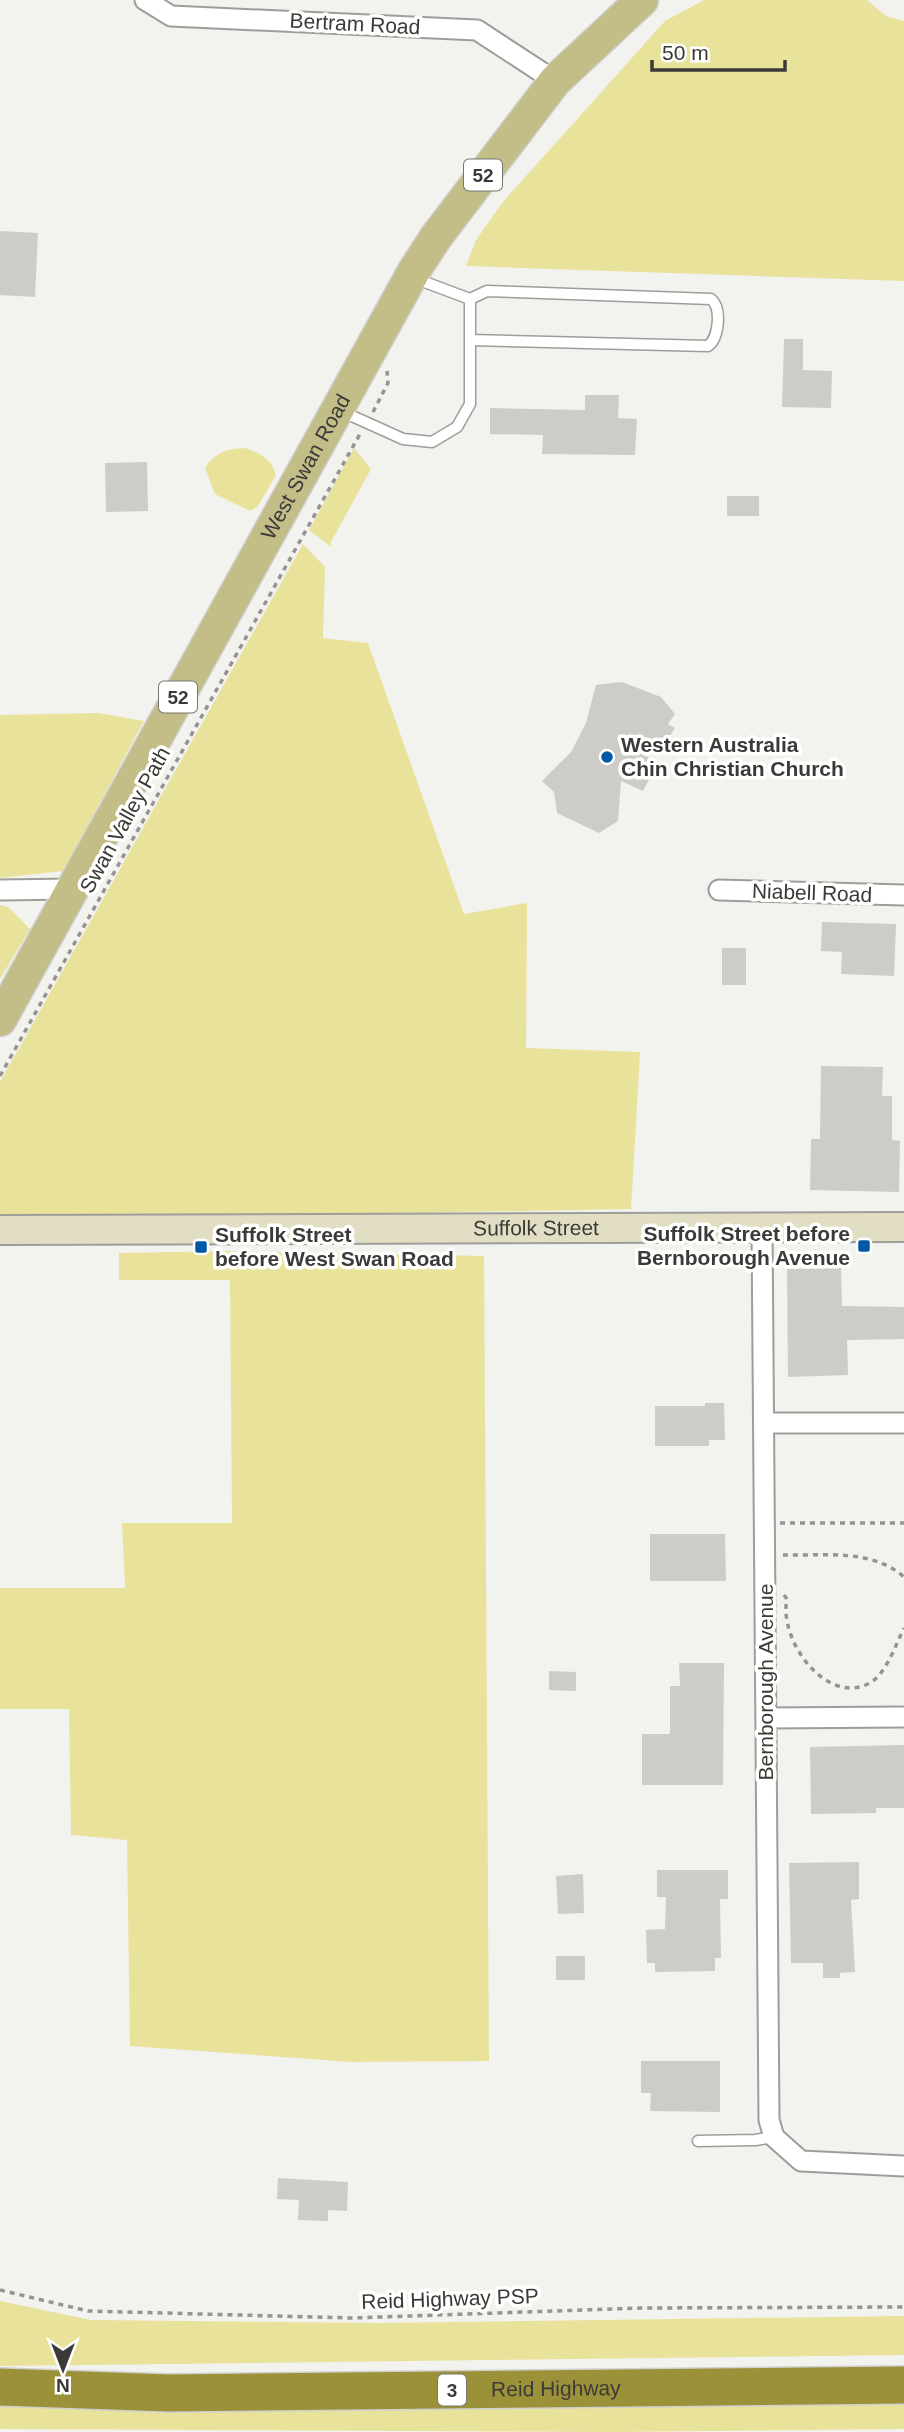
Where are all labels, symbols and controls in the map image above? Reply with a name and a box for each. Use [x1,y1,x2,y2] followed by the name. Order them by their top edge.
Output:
[289,9,421,38] street label: Bertram Road
[652,28,785,72] scale bar
[662,41,709,64] text: 50 m
[464,160,502,190] road number: 52
[256,390,355,543] street label: West Swan Road
[159,682,197,712] road number: 52
[621,733,844,780] place label: Western Australia Chin Christian Church
[75,743,174,897] street label: Swan Valley Path
[599,749,615,765] marker: Western Australia Chin Christian Church
[752,879,873,906] street label: Niabell Road
[473,1216,599,1239] street label: Suffolk Street
[637,1222,850,1269] place label: Suffolk Street before Bernborough Avenue
[215,1223,454,1270] place label: Suffolk Street before West Swan Road
[856,1238,872,1254] marker: Suffolk Street before Bernborough Avenue
[193,1239,209,1255] marker: Suffolk Street before West Swan Road
[754,1584,777,1780] street label: Bernborough Avenue
[361,2284,539,2313] street label: Reid Highway PSP
[28,2334,98,2404] north arrow
[438,2374,466,2406] road number: 3
[56,2375,70,2396] text: N
[491,2376,621,2400] street label: Reid Highway

